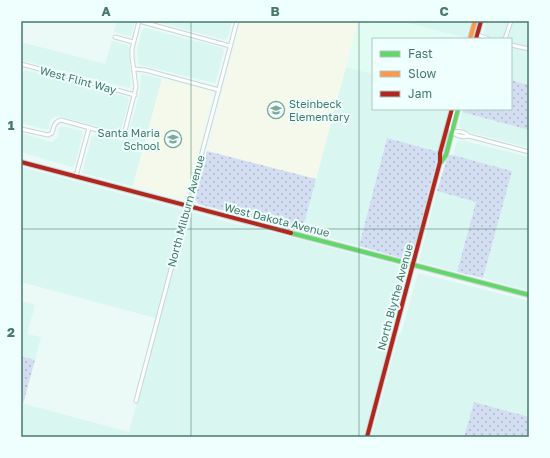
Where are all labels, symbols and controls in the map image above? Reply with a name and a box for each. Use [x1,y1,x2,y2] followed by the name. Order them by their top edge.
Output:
[101,3,111,19] text: A
[270,3,280,19] text: B
[439,3,449,19] text: C
[372,38,512,110] legend
[408,46,433,61] text: Fast
[38,63,118,96] street label: West Flint Way
[408,66,436,81] text: Slow
[408,86,432,101] text: Jam
[289,97,350,123] place label: Steinbeck Elementary
[266,100,286,120] school or university icon: Steinbeck Elementary
[8,117,15,133] text: 1
[98,126,160,152] place label: Santa Maria School
[163,129,183,149] school or university icon: Santa Maria School
[164,153,207,268] street label: North Milburn Avenue
[223,200,331,239] street label: West Dakota Avenue
[374,242,415,352] street label: North Blythe Avenue
[7,324,15,340] text: 2

